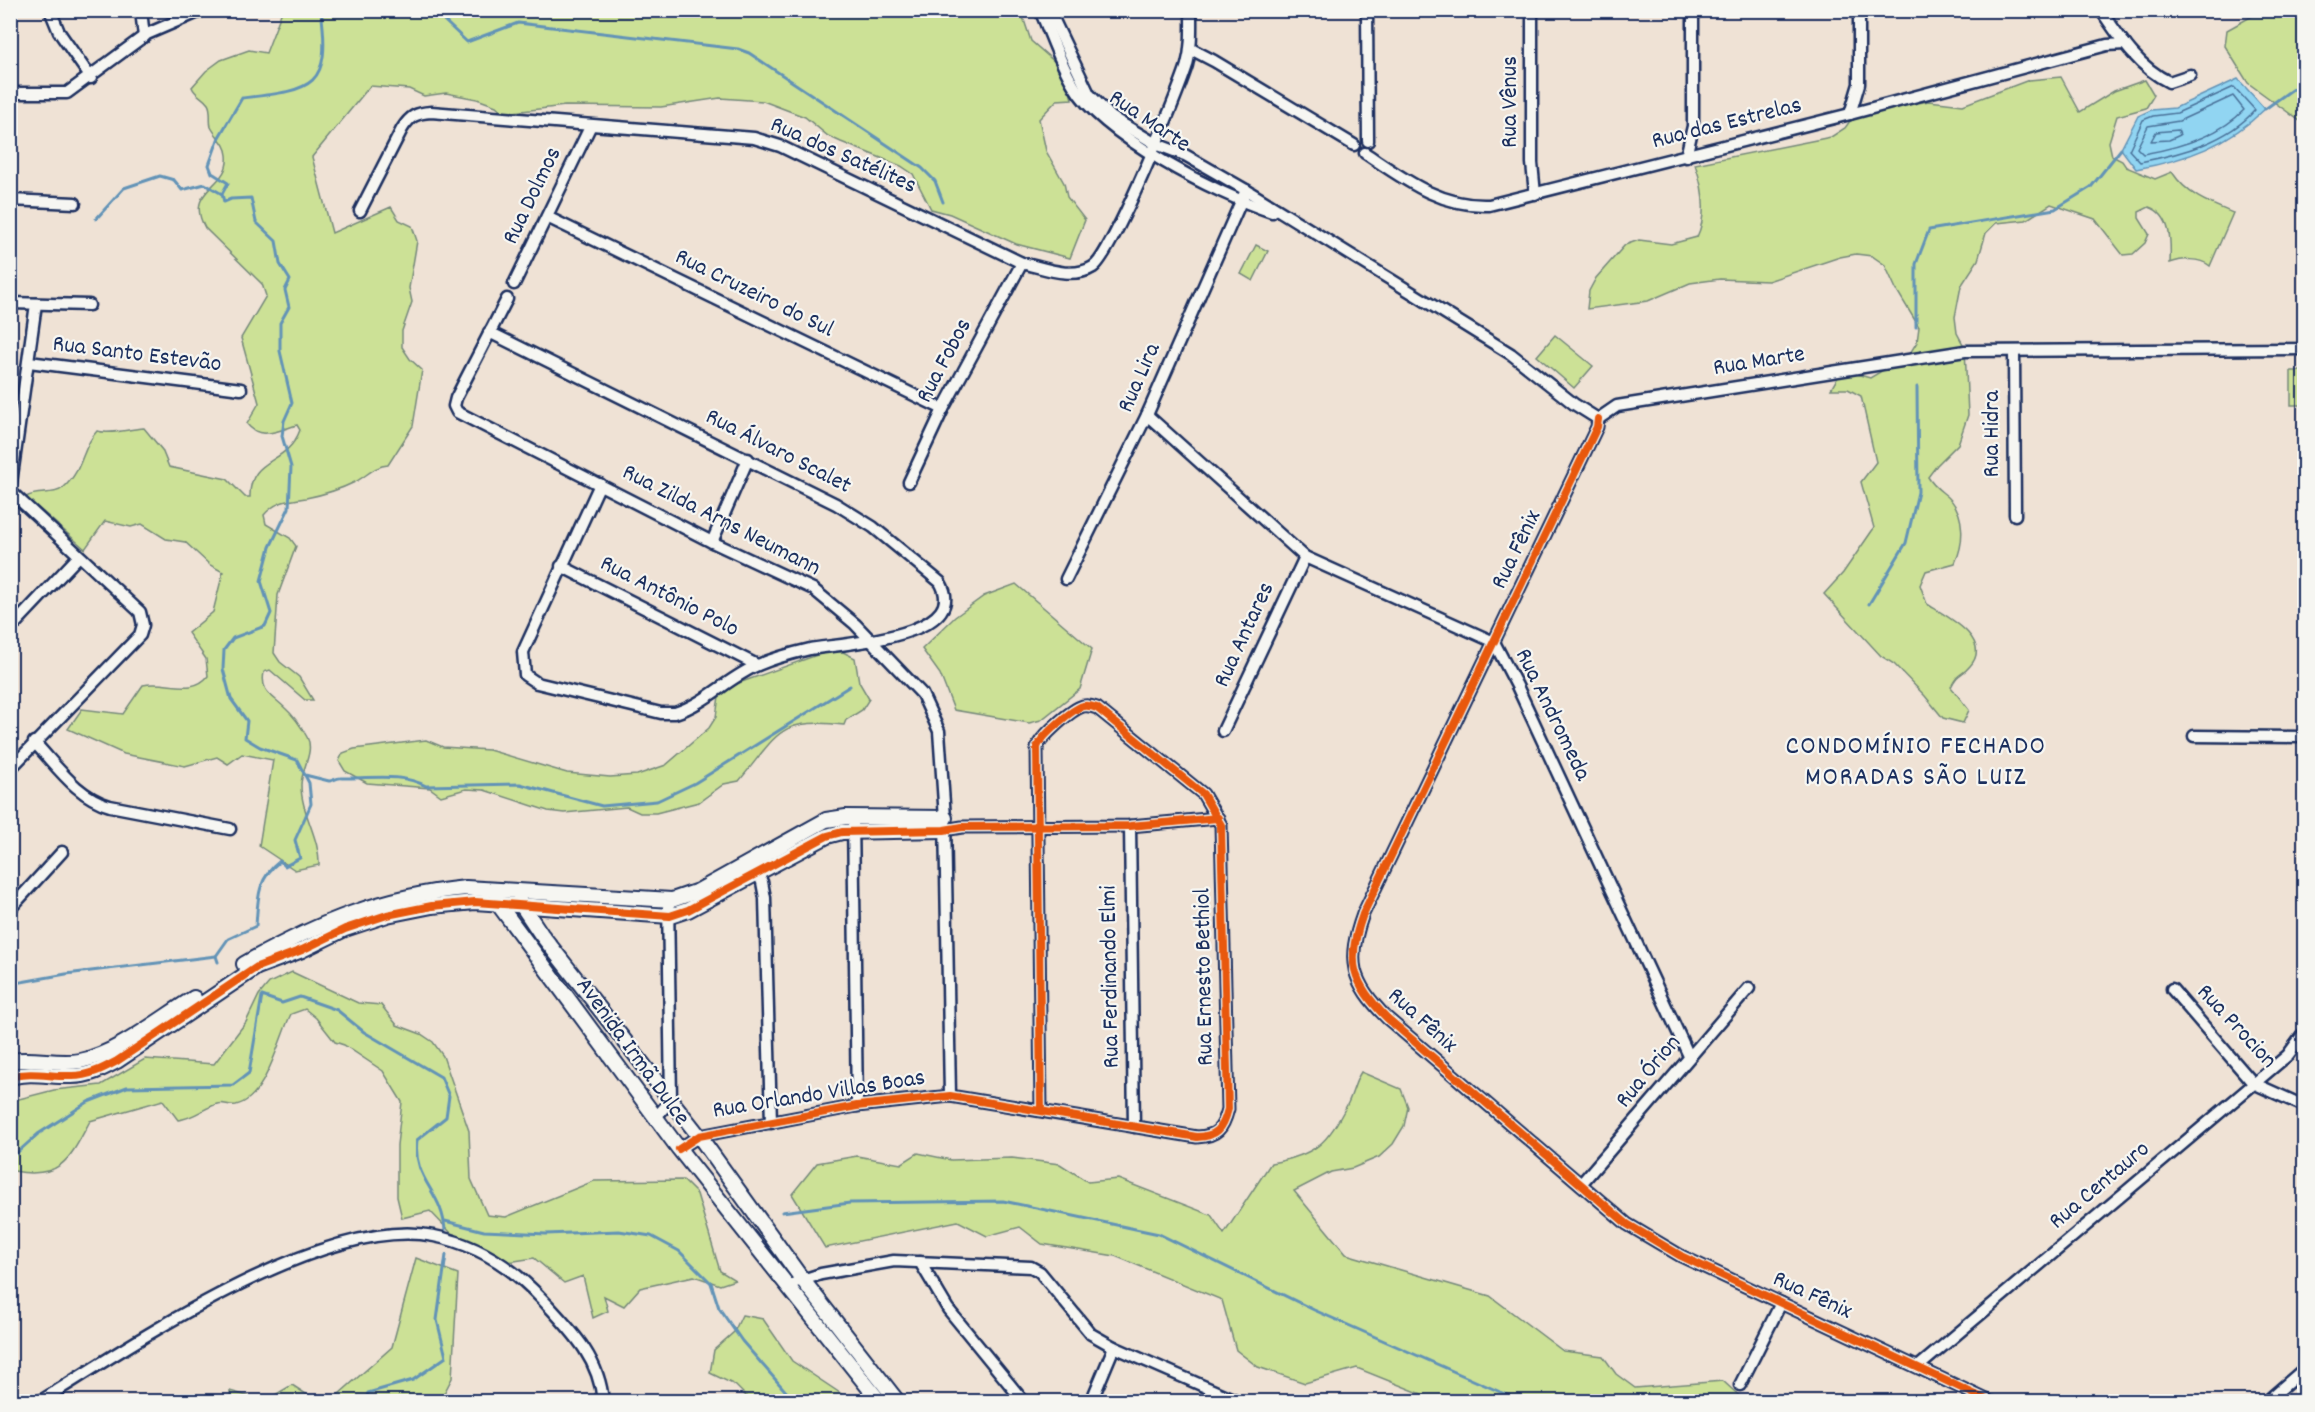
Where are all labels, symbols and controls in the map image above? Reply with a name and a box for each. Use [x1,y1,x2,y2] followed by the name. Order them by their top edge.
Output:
[1494,56,1528,148] street label: Rua Vênus
[1101,82,1197,162] street label: Rua Marte
[1649,89,1805,159] street label: Rua das Estrelas
[764,109,922,203] street label: Rua dos Satélites
[495,141,571,251] street label: Rua Dolmos
[669,241,840,347] street label: Rua Cruzeiro do Sul
[909,313,981,409] street label: Rua Fobos
[51,328,223,382] street label: Rua Santo Estevão
[1110,337,1171,418] street label: Rua Lira
[1711,338,1807,386] street label: Rua Marte
[1976,390,2010,477] street label: Rua Hidra
[699,401,857,503] street label: Rua Álvaro Scalet
[616,456,826,586] street label: Rua Zilda Arns Neumann
[1483,505,1551,595] street label: Rua Fênix
[594,547,744,647] street label: Rua Antônio Polo
[1206,577,1284,693] street label: Rua Antares
[1505,643,1599,788] street label: Rua Andromeda
[1785,728,2047,798] district label: CONDOMÍNIO FECHADO MORADAS SÃO LUIZ
[1092,885,1130,1069] street label: Rua Ferdinando Elmi
[1186,887,1224,1066] street label: Rua Ernesto Bethiol
[566,971,698,1133] street label: Avenida Irmã Dulce
[2188,977,2284,1077] street label: Rua Procion
[1379,980,1465,1062] street label: Rua Fênix
[1608,1028,1690,1116] street label: Rua Órion
[710,1061,928,1129] street label: Rua Orlando Villas Boas
[2042,1134,2158,1238] street label: Rua Centauro
[1767,1263,1857,1329] street label: Rua Fênix

